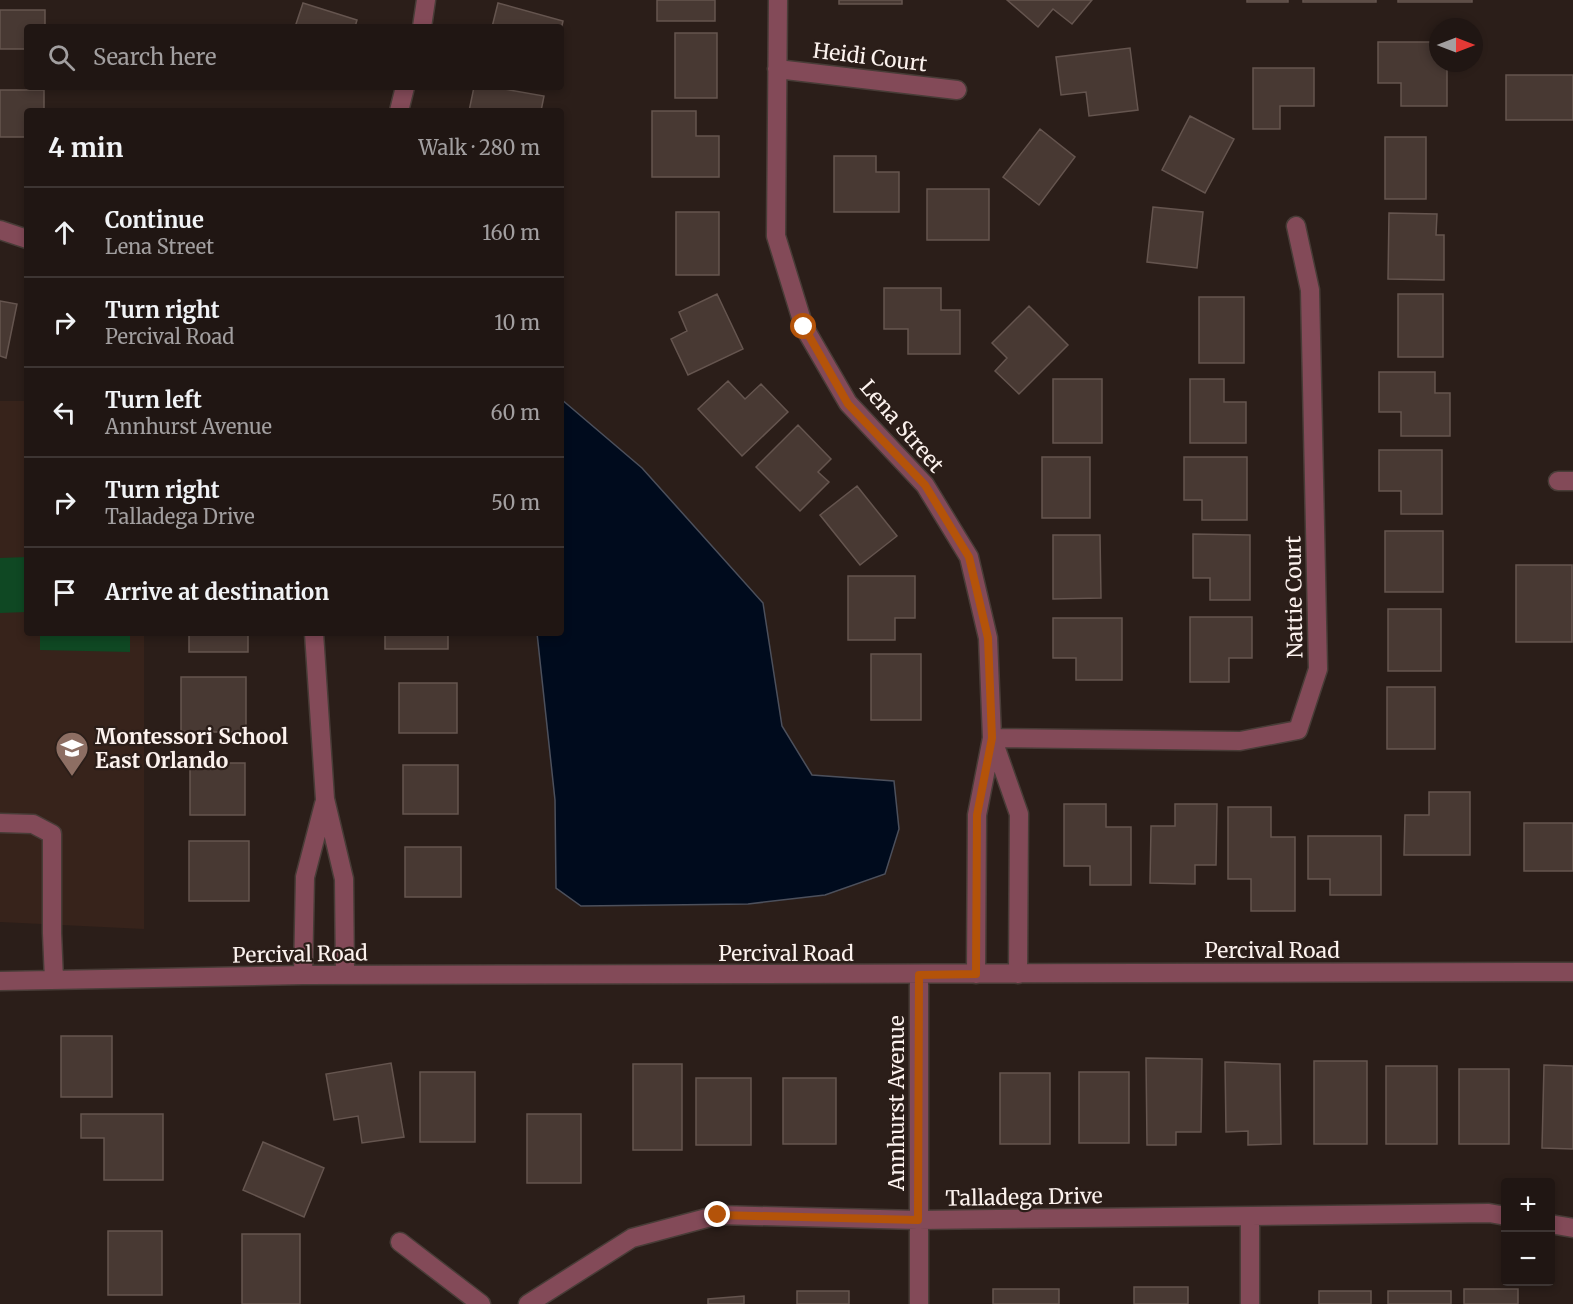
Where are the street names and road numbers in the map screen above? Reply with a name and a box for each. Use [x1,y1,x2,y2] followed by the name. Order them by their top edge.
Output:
[811,37,929,77] street label: Heidi Court
[854,374,950,478] street label: Lena Street
[1279,535,1309,659] street label: Nattie Court
[1204,937,1340,964] street label: Percival Road
[232,939,368,969] street label: Percival Road
[718,940,854,967] street label: Percival Road
[883,1015,910,1192] street label: Annhurst Avenue
[945,1182,1103,1212] street label: Talladega Drive

